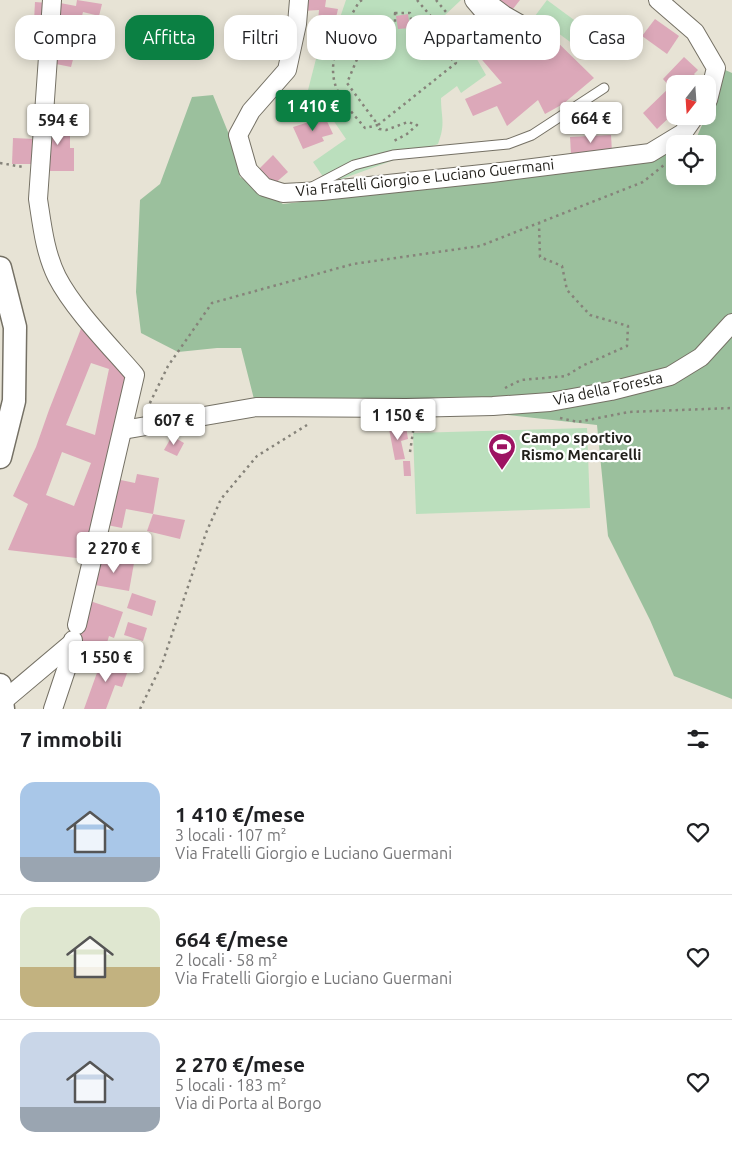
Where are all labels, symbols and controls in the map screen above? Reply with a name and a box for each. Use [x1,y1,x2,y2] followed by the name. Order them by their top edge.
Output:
[15,15,115,60] chip: Compra
[125,15,214,60] chip: Affitta
[224,15,297,60] chip: Filtri
[307,15,396,60] chip: Nuovo
[406,15,560,60] chip: Appartamento
[570,15,643,60] chip: Casa
[666,75,716,125] north arrow
[666,75,716,185] map controls
[267,90,359,132] pin: 1 410 €
[287,97,339,115] text: 1 410 €
[556,102,626,144] pin: 664 €
[23,104,93,146] pin: 594 €
[571,109,611,127] text: 664 €
[38,111,78,129] text: 594 €
[666,135,716,185] button: locate
[295,155,555,200] street label: Via Fratelli Giorgio e Luciano Guermani
[552,369,664,408] street label: Via della Foresta
[352,398,444,441] pin: 1 150 €
[139,404,209,446] pin: 607 €
[372,406,424,424] text: 1 150 €
[154,411,194,429] text: 607 €
[521,429,642,463] place label: Campo sportivo Rismo Mencarelli
[487,432,517,471] sports icon: Campo sportivo Rismo Mencarelli
[68,532,160,574] pin: 2 270 €
[88,539,140,557] text: 2 270 €
[60,640,152,683] pin: 1 550 €
[80,648,132,666] text: 1 550 €
[684,725,712,753] icon: filters
[20,727,122,751] text: 7 immobili
[60,802,120,862] icon: home
[175,802,305,826] text: 1 410 €/mese
[684,818,712,846] icon: heart
[175,826,287,844] text: 3 locali · 107 m²
[175,844,452,862] text: Via Fratelli Giorgio e Luciano Guermani
[60,927,120,987] icon: home
[175,927,288,951] text: 664 €/mese
[684,943,712,971] icon: heart
[175,951,277,969] text: 2 locali · 58 m²
[175,969,452,987] text: Via Fratelli Giorgio e Luciano Guermani
[60,1052,120,1112] icon: home
[175,1052,305,1076] text: 2 270 €/mese
[684,1068,712,1096] icon: heart
[175,1076,287,1094] text: 5 locali · 183 m²
[175,1094,322,1112] text: Via di Porta al Borgo

